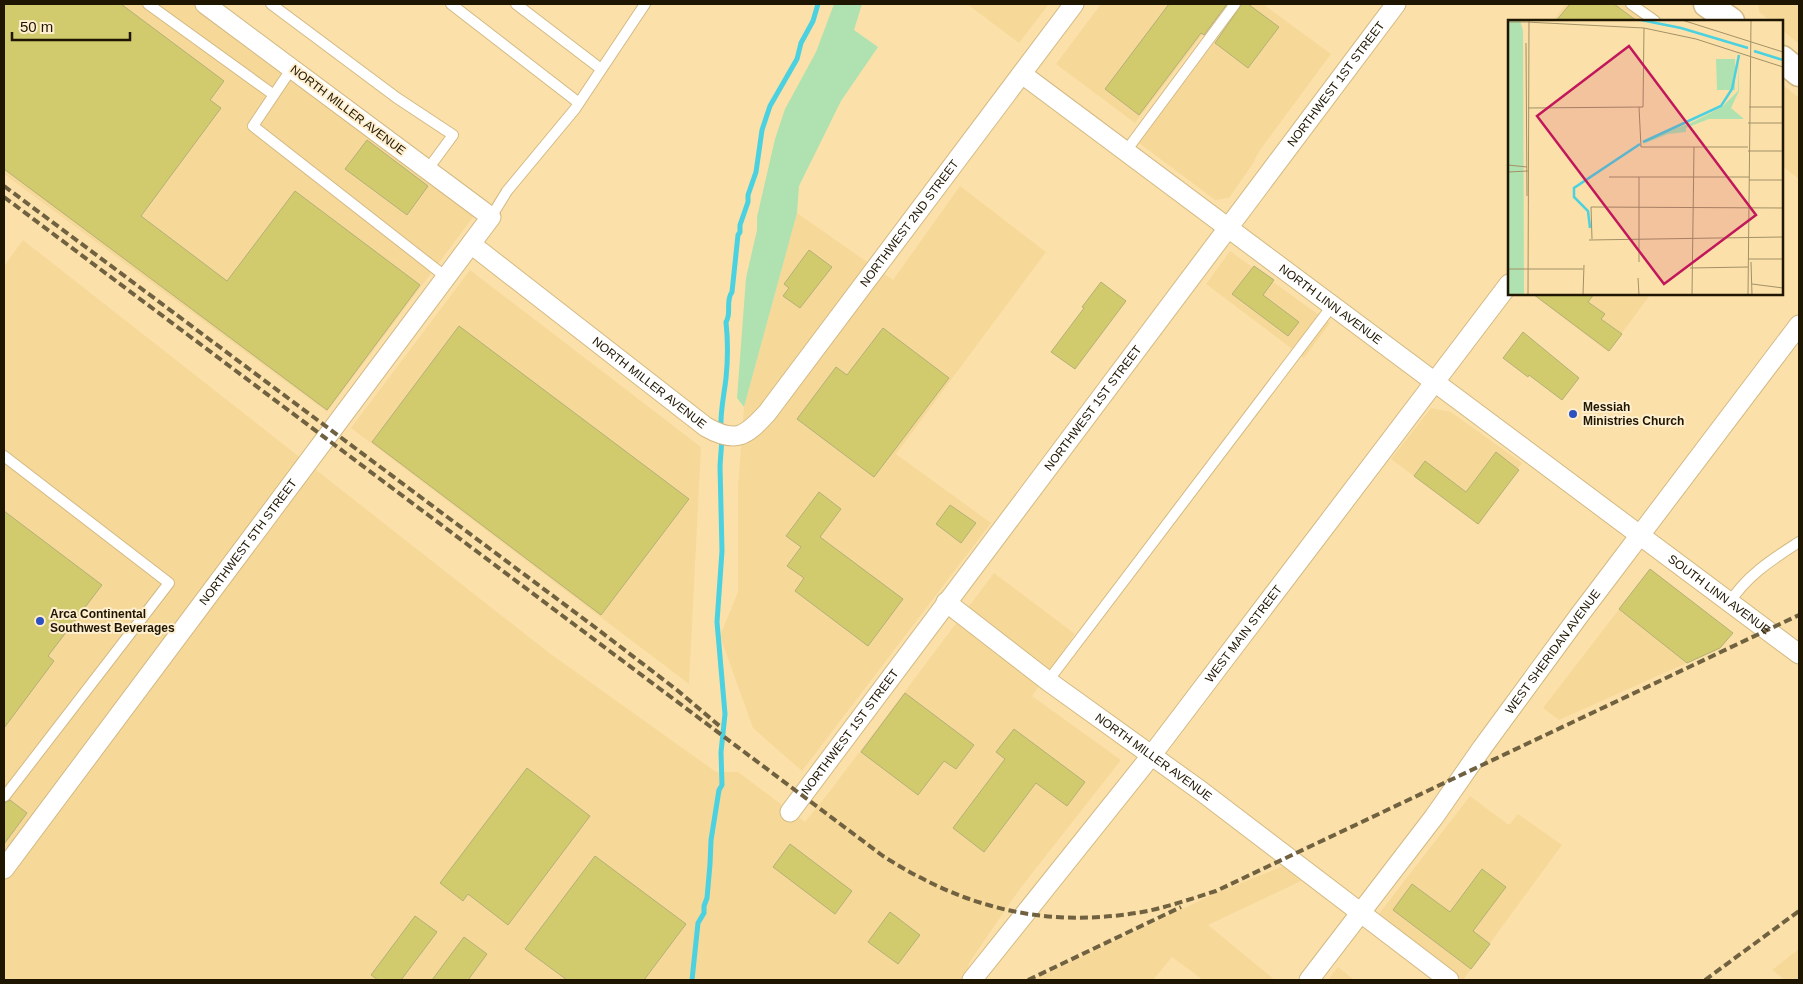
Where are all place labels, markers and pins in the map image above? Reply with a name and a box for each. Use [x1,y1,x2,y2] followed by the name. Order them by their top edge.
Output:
[1583,400,1684,428] place label: Messiah Ministries Church
[1567,408,1579,420] marker: Messiah Ministries Church
[50,607,175,635] place label: Arca Continental Southwest Beverages
[34,615,46,627] marker: Arca Continental Southwest Beverages

